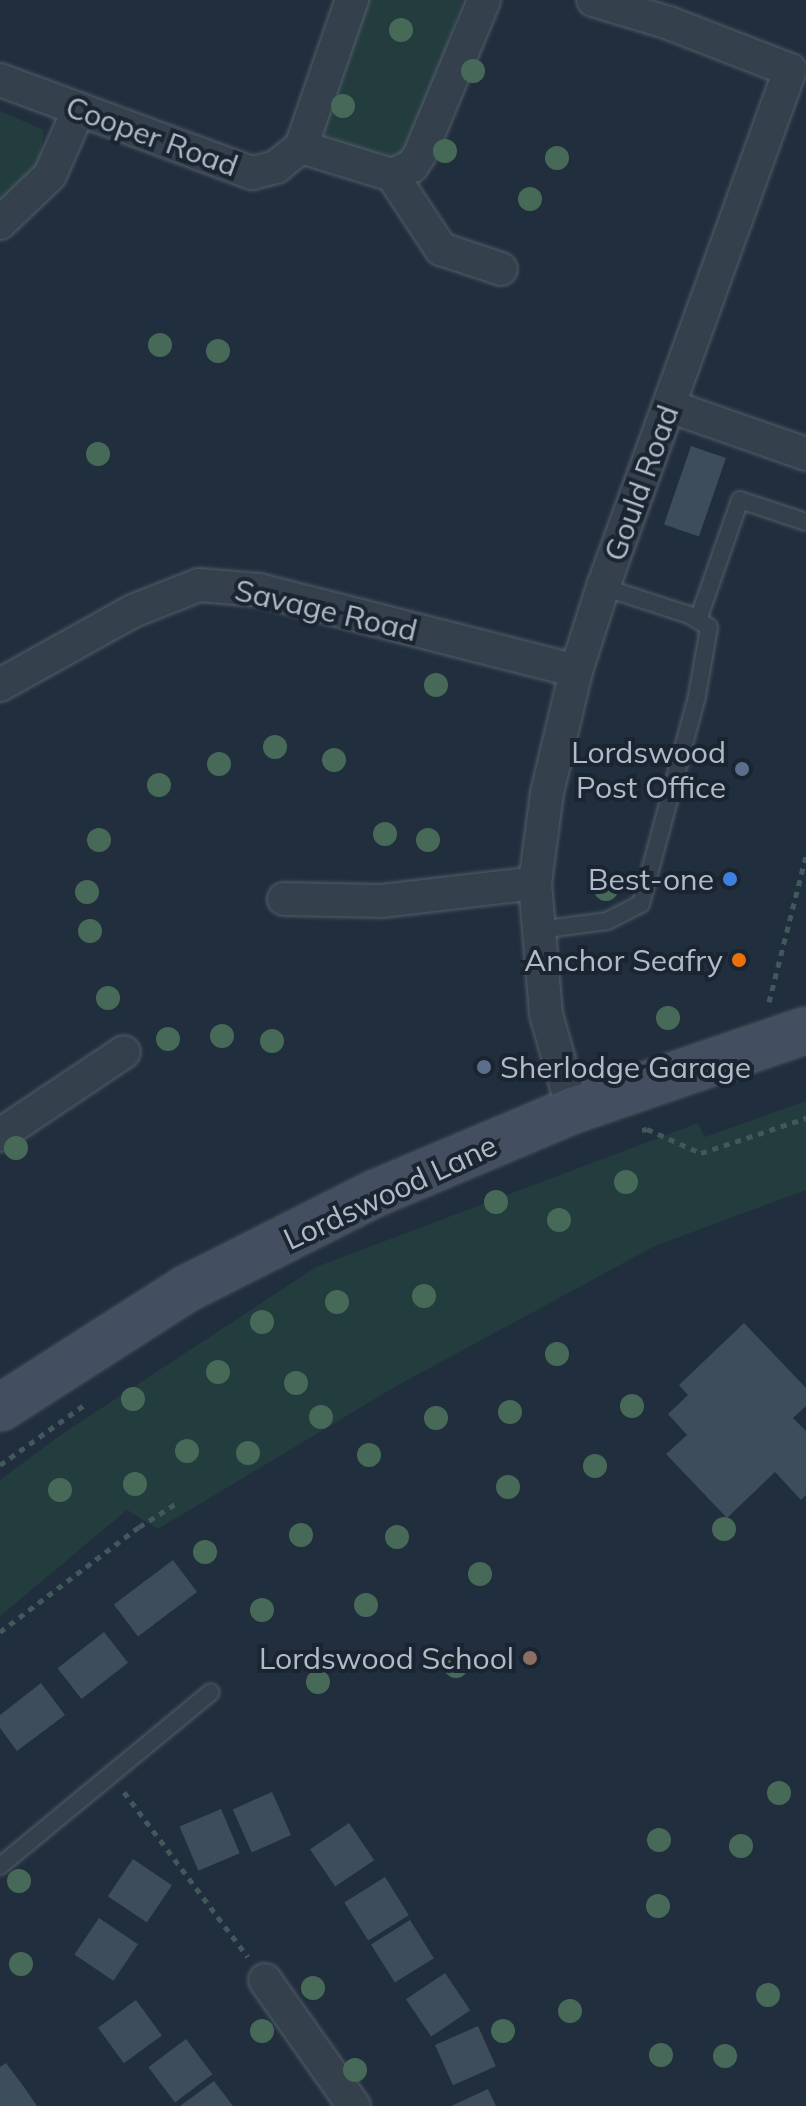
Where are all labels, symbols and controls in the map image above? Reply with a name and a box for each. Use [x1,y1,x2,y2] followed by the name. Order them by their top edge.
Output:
[61,88,243,184] street label: Cooper Road
[596,400,686,566] street label: Gould Road
[231,572,421,648] street label: Savage Road
[571,734,726,804] place label: Lordswood Post Office
[733,760,751,778] marker: Lordswood Post Office
[588,861,714,897] place label: Best-one
[721,870,739,888] marker: Best-one
[524,942,723,978] place label: Anchor Seafry
[730,951,748,969] marker: Anchor Seafry
[500,1049,751,1085] place label: Sherlodge Garage
[475,1058,493,1076] marker: Sherlodge Garage
[278,1127,502,1257] street label: Lordswood Lane
[259,1640,514,1676] place label: Lordswood School
[521,1649,539,1667] marker: Lordswood School

